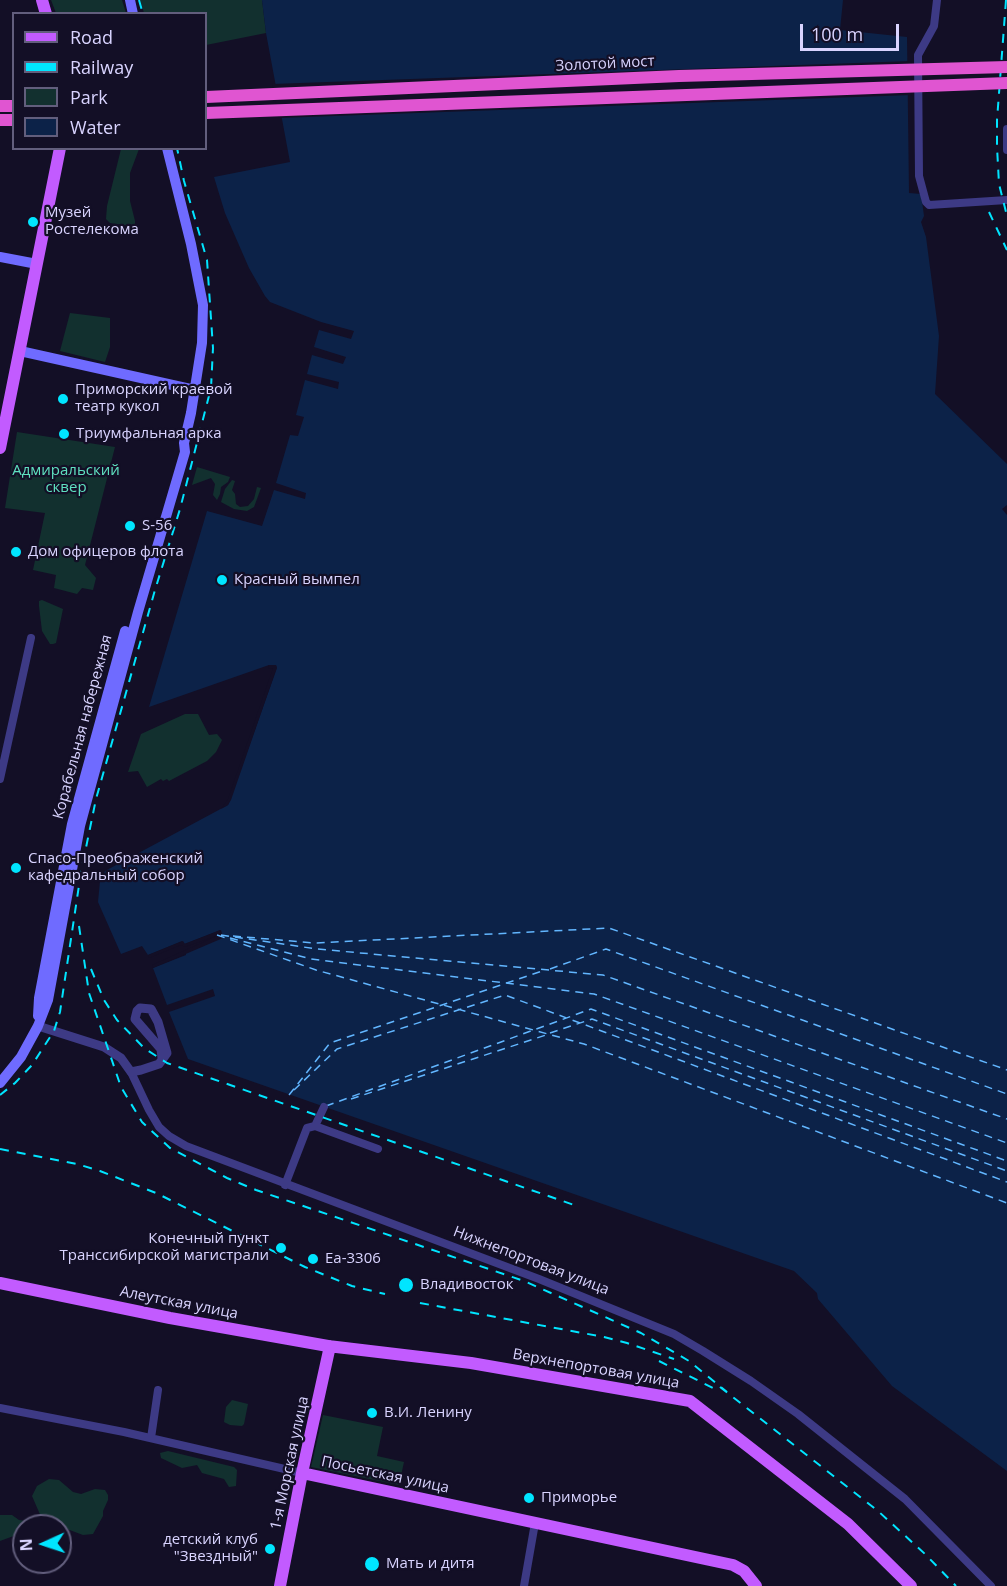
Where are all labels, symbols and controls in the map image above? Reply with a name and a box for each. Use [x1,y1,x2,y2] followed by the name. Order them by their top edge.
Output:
[12,12,207,150] legend
[803,12,902,50] scale bar
[811,22,863,46] text: 100 m
[70,25,113,49] text: Road
[555,52,655,76] street label: Золотой мост
[70,55,133,79] text: Railway
[70,85,108,109] text: Park
[70,115,121,139] text: Water
[45,204,139,239] place label: Музей Ростелекома
[26,215,40,229] marker: Музей Ростелекома
[75,381,233,416] place label: Приморский краевой театр кукол
[56,392,70,406] marker: Приморский краевой театр кукол
[76,425,222,443] place label: Триумфальная арка
[57,427,71,441] marker: Триумфальная арка
[12,462,120,497] park label: Адмиральский сквер
[142,517,172,535] place label: S-56
[123,519,137,533] marker: S-56
[28,543,184,561] place label: Дом офицеров флота
[9,545,23,559] marker: Дом офицеров флота
[234,571,360,589] place label: Красный вымпел
[215,573,229,587] marker: Красный вымпел
[50,633,116,821] street label: Корабельная набережная
[28,850,203,885] place label: Спасо-Преображенский кафедральный собор
[9,861,23,875] marker: Спасо-Преображенский кафедральный собор
[450,1223,612,1299] street label: Нижнепортовая улица
[60,1230,269,1265] place label: Конечный пункт Транссибирской магистрали
[274,1241,288,1255] marker: Конечный пункт Транссибирской магистрали
[325,1250,381,1268] place label: Еа-3306
[306,1252,320,1266] marker: Еа-3306
[397,1276,415,1294] marker: Владивосток
[420,1276,513,1294] place label: Владивосток
[118,1283,240,1323] street label: Алеутская улица
[511,1345,681,1393] street label: Верхнепортовая улица
[267,1395,313,1531] street label: 1-я Морская улица
[384,1404,472,1422] place label: В.И. Ленину
[365,1406,379,1420] marker: В.И. Ленину
[319,1453,451,1497] street label: Посьетская улица
[541,1489,617,1507] place label: Приморье
[522,1491,536,1505] marker: Приморье
[12,1514,72,1574] north arrow
[163,1531,258,1566] place label: детский клуб "Звездный"
[15,1538,37,1552] text: N
[263,1542,277,1556] marker: детский клуб "Звездный"
[363,1555,381,1573] marker: Мать и дитя
[386,1555,475,1573] place label: Мать и дитя

